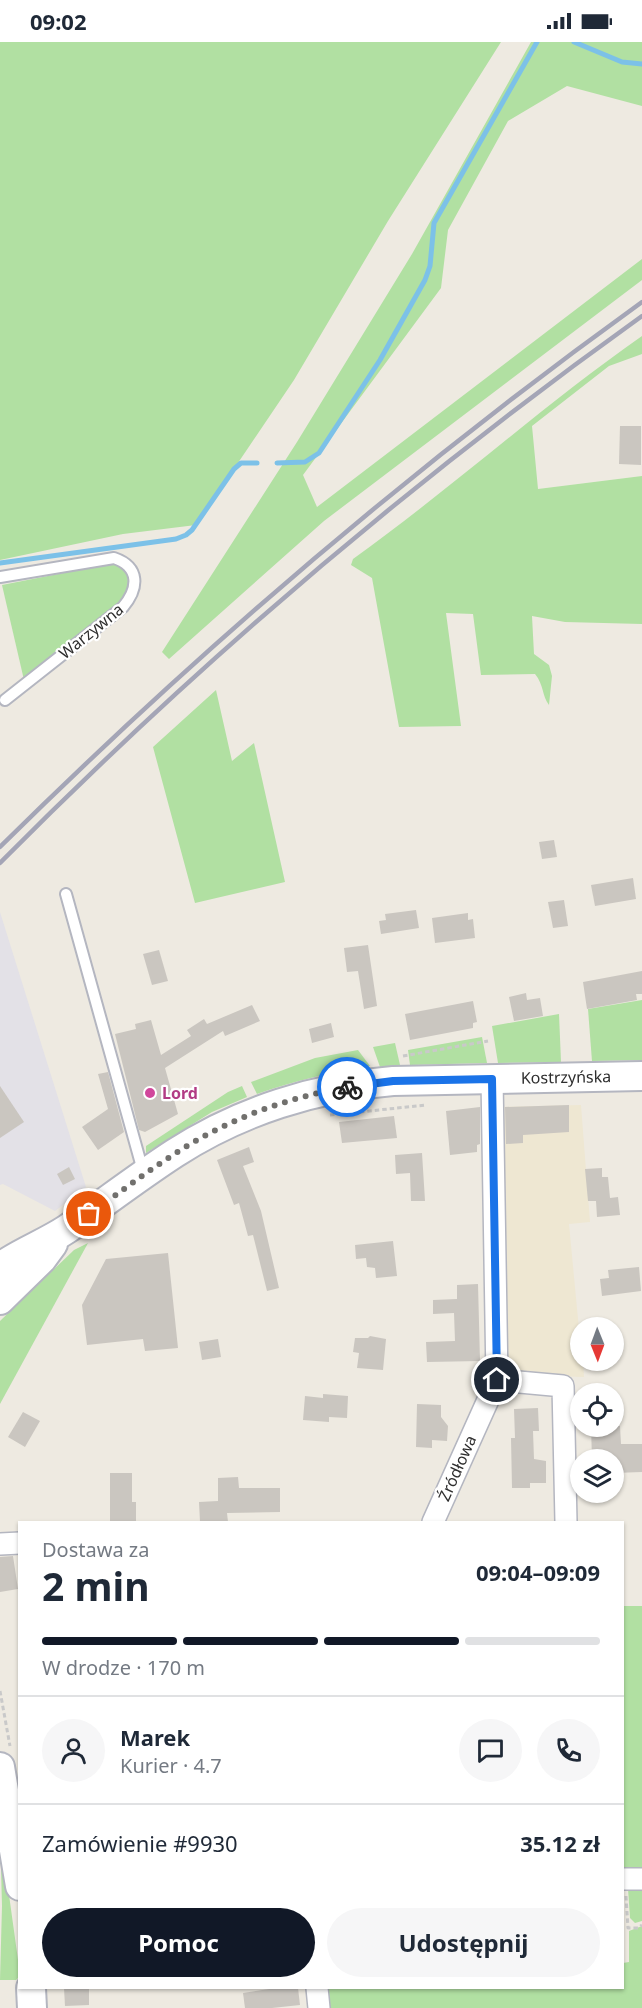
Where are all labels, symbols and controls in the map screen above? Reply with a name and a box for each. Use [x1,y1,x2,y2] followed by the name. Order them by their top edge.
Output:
[30,6,87,36] text: 09:02
[54,598,128,664] street label: Warzywna
[317,1057,377,1117] courier
[521,1065,611,1089] street label: Kostrzyńska
[331,1071,364,1104] icon: bike
[162,1082,198,1104] place label: Lord
[143,1086,157,1100] marker: Lord
[63,1188,114,1239] pin
[72,1197,105,1230] icon: bag
[570,1317,624,1371] north arrow
[570,1317,624,1503] map controls
[471,1354,522,1405] pin
[480,1363,513,1396] icon: home
[570,1383,624,1437] button: locate
[433,1432,481,1504] street label: Źródłowa
[570,1449,624,1503] button: layers
[42,1536,149,1563] text: Dostawa za
[476,1557,600,1587] text: 09:04–09:09
[42,1559,149,1612] text: 2 min
[42,1654,205,1681] text: W drodze · 170 m
[42,1719,105,1782] button: person
[459,1719,522,1782] button: chat
[537,1719,600,1782] button: phone
[120,1722,190,1752] text: Marek
[120,1752,222,1779] text: Kurier · 4.7
[42,1828,238,1858] text: Zamówienie #9930
[520,1828,600,1858] text: 35.12 zł
[42,1908,315,1977] button: Pomoc
[327,1908,600,1977] button: Udostępnij

